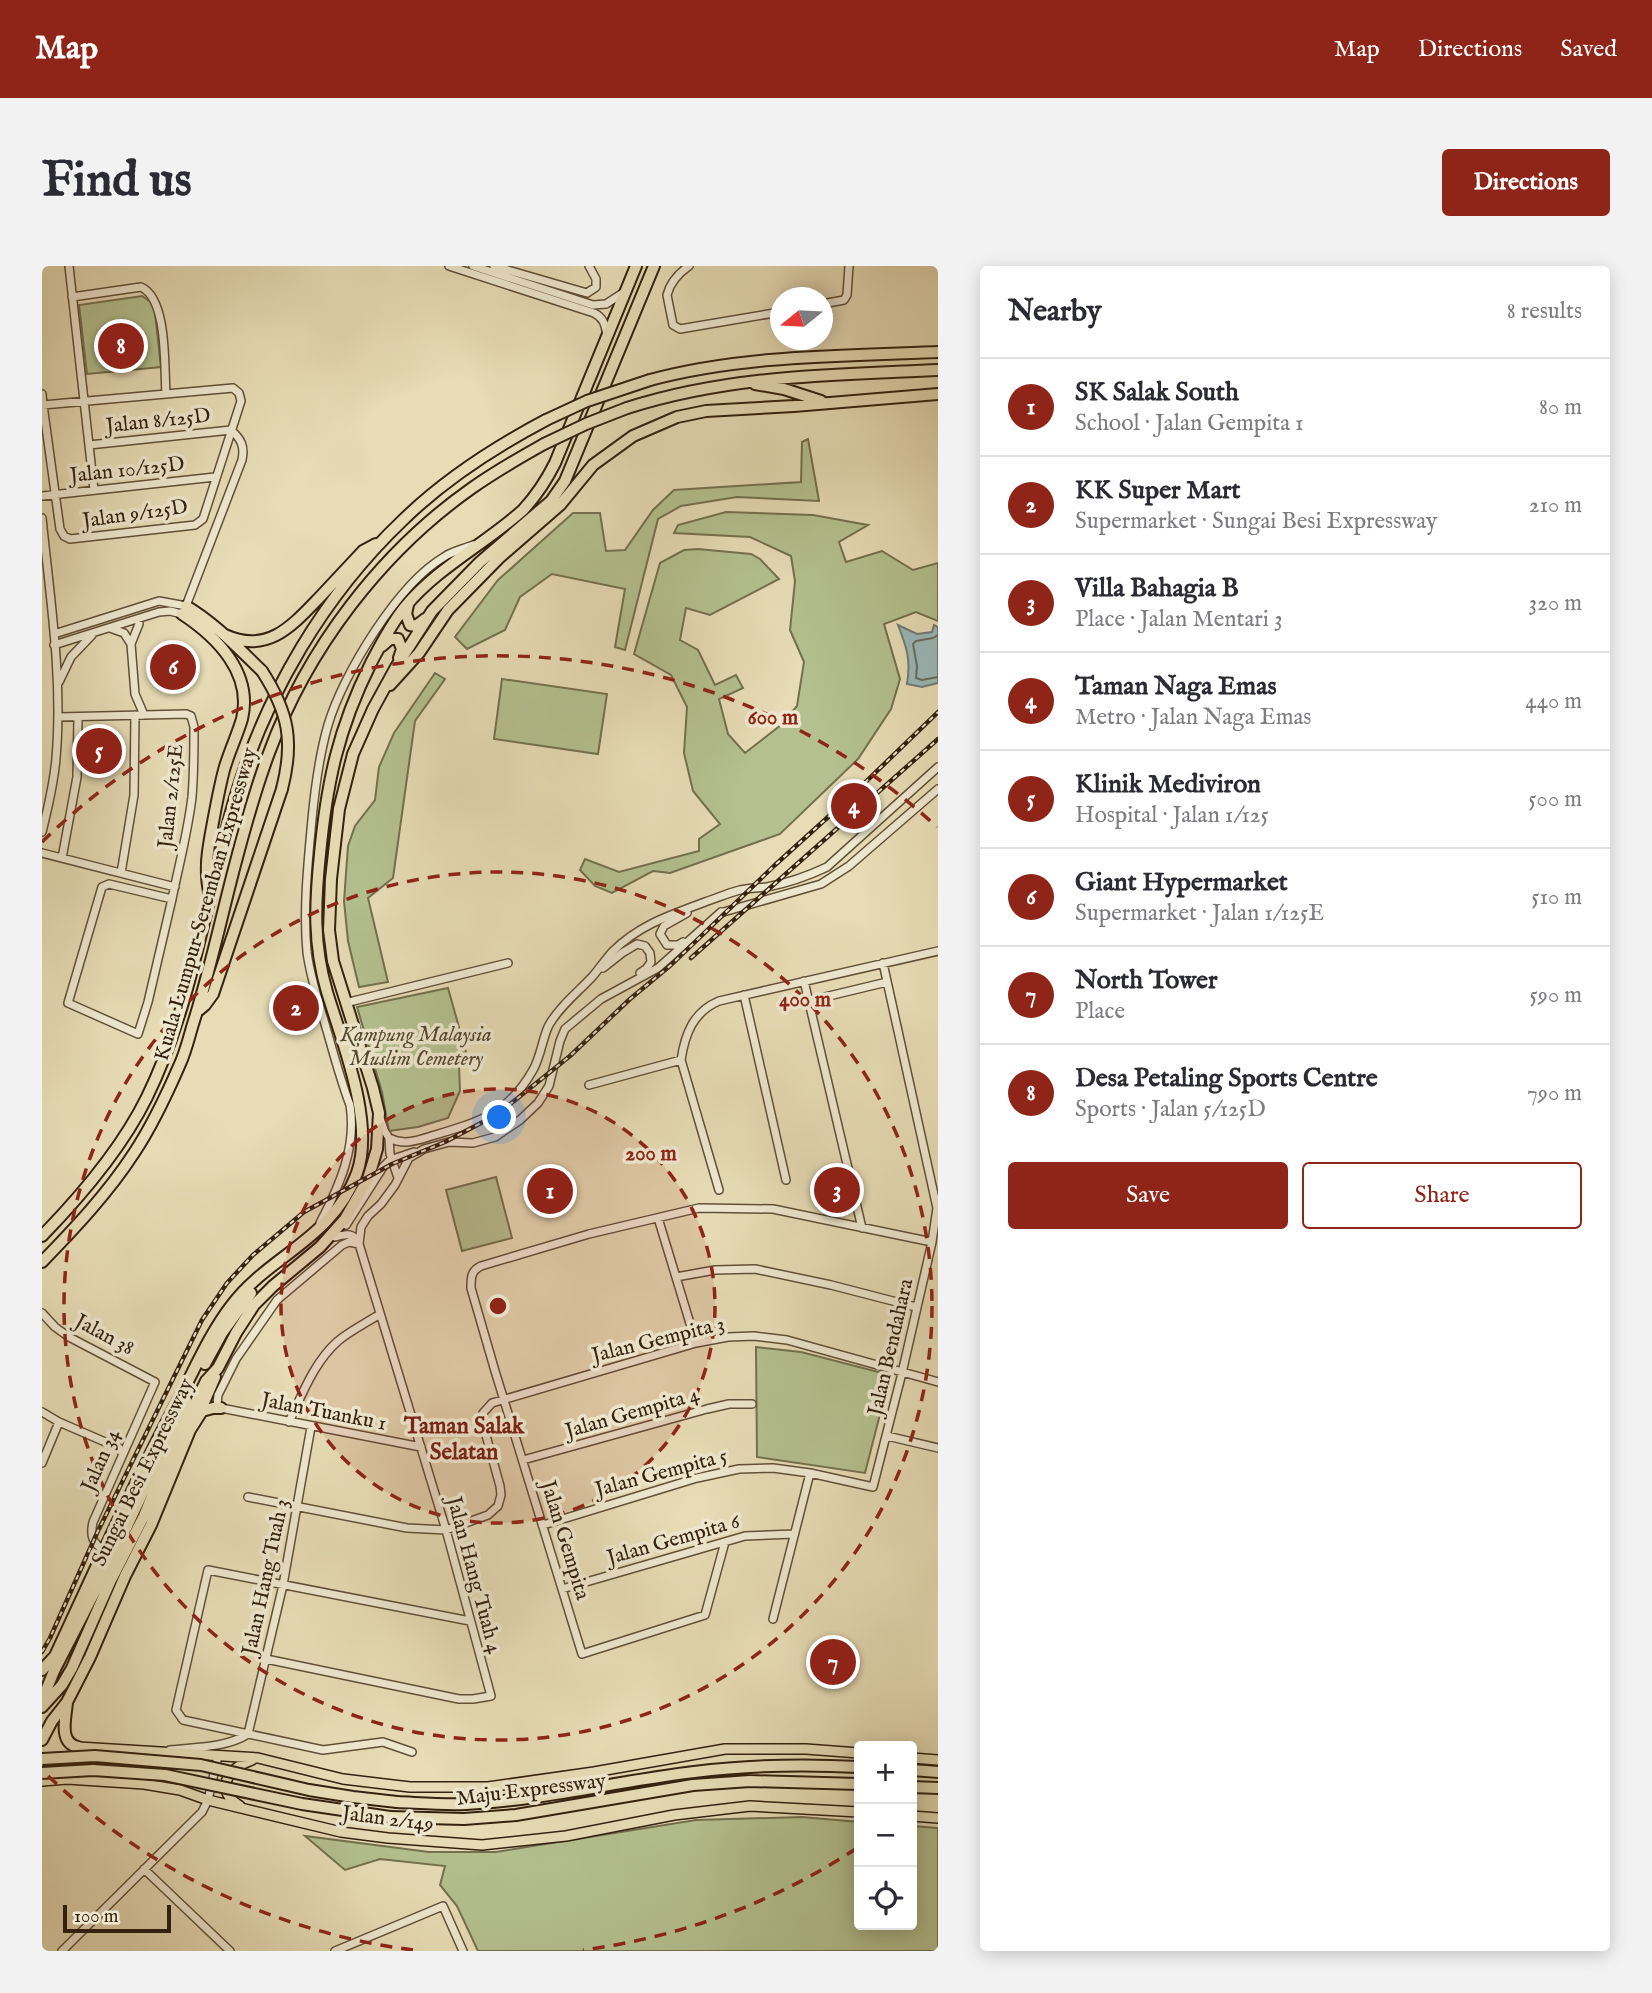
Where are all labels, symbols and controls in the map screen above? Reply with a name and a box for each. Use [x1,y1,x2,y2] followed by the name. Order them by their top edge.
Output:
[35,28,98,70] text: Map
[1334,34,1380,65] text: Map
[1418,34,1522,65] text: Directions
[1560,34,1617,65] text: Saved
[1442,149,1610,216] button: Directions
[42,151,192,213] text: Find us
[770,287,833,350] north arrow
[1008,293,1101,331] text: Nearby
[1507,297,1582,326] text: 8 results
[98,320,144,372] pin: 8
[1075,376,1239,409] text: SK Salak South
[1027,393,1035,422] text: 1
[1539,393,1582,422] text: 80 m
[102,403,212,441] street label: Jalan 8/125D
[1075,409,1304,438] text: School · Jalan Gempita 1
[67,451,186,490] street label: Jalan 10/125D
[1075,474,1241,507] text: KK Super Mart
[1026,491,1036,520] text: 2
[1529,491,1582,520] text: 210 m
[79,494,190,536] street label: Jalan 9/125D
[1075,507,1437,536] text: Supermarket · Sungai Besi Expressway
[1075,572,1239,605] text: Villa Bahagia B
[1027,589,1035,618] text: 3
[1529,589,1582,618] text: 320 m
[1075,605,1283,634] text: Place · Jalan Mentari 3
[150,641,196,693] pin: 6
[1075,670,1277,703] text: Taman Naga Emas
[1025,687,1037,716] text: 4
[1525,687,1582,716] text: 440 m
[1075,703,1311,732] text: Metro · Jalan Naga Emas
[748,705,799,732] text: 600 m
[76,725,122,777] pin: 5
[152,743,190,852] street label: Jalan 2/125E
[149,744,264,1064] street label: Kuala Lumpur–Seremban Expressway
[1075,768,1261,801] text: Klinik Mediviron
[831,780,877,832] pin: 4
[1027,785,1035,814] text: 5
[1528,785,1582,814] text: 500 m
[1075,801,1269,830] text: Hospital · Jalan 1/125
[1075,866,1288,899] text: Giant Hypermarket
[1026,883,1036,912] text: 6
[1531,883,1582,912] text: 510 m
[1075,899,1324,928] text: Supermarket · Jalan 1/125E
[1075,964,1218,997] text: North Tower
[1026,981,1036,1010] text: 7
[1530,981,1582,1010] text: 590 m
[273,982,319,1034] pin: 2
[779,987,832,1014] text: 400 m
[1075,997,1125,1026] text: Place
[339,1022,492,1073] park label: Kampung Malaysia Muslim Cemetery
[1075,1062,1378,1095] text: Desa Petaling Sports Centre
[1026,1079,1036,1108] text: 8
[1527,1079,1582,1108] text: 790 m
[1075,1095,1266,1124] text: Sports · Jalan 5/125D
[482,1100,516,1134] your location
[625,1141,677,1168] text: 200 m
[1008,1162,1288,1229] button: Save
[1302,1162,1582,1229] button: Share
[814,1164,860,1216] pin: 3
[527,1165,573,1217] pin: 1
[862,1275,921,1420] street label: Jalan Bendahara
[486,1294,510,1318] centre of rings
[68,1307,139,1362] street label: Jalan 38
[587,1311,728,1370] street label: Jalan Gempita 3
[86,1374,201,1571] street label: Sungai Besi Expressway
[560,1381,703,1446] street label: Jalan Gempita 4
[257,1387,389,1438] street label: Jalan Tuanku 1
[403,1412,525,1467] district label: Taman Salak Selatan
[75,1424,127,1498] street label: Jalan 34
[590,1443,731,1505] street label: Jalan Gempita 5
[533,1476,596,1604] street label: Jalan Gempita
[439,1492,508,1658] street label: Jalan Hang Tuah 4
[236,1497,296,1660] street label: Jalan Hang Tuah 3
[602,1508,744,1573] street label: Jalan Gempita 6
[810,1636,856,1688] pin: 7
[854,1741,917,1930] map controls
[854,1741,917,1804] button: +
[455,1768,608,1813] street label: Maju Expressway
[339,1800,435,1838] street label: Jalan 2/149
[854,1804,917,1867] button: −
[854,1867,917,1930] button: locate
[63,1902,172,1934] scale bar
[74,1905,118,1929] text: 100 m

